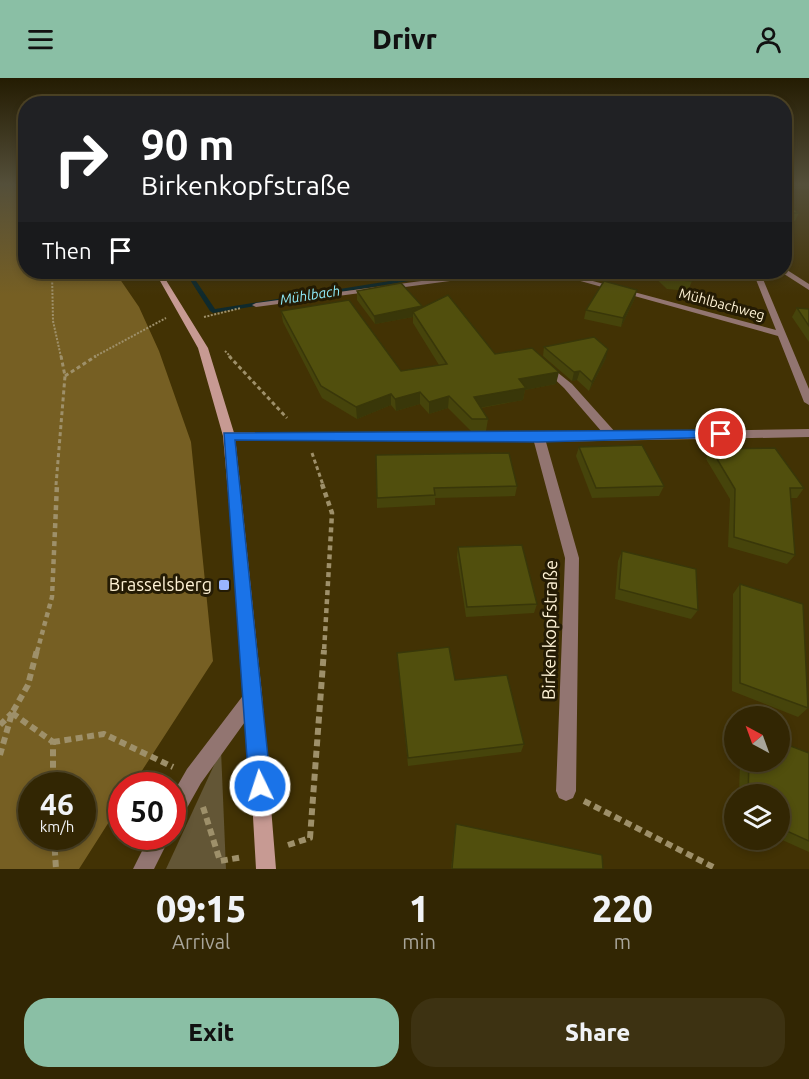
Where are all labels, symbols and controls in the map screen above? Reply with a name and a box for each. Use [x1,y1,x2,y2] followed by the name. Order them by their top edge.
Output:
[24,23,57,56] icon: menu
[752,23,785,56] icon: person
[372,24,437,54] text: Drivr
[42,120,120,198] icon: right
[141,121,235,168] text: 90 m
[141,170,351,200] text: Birkenkopfstraße
[104,234,137,267] icon: arrive
[42,238,92,263] text: Then
[279,282,341,308] water label: Mühlbach
[677,285,767,323] street label: Mühlbachweg
[695,408,746,459] pin
[704,417,737,450] icon: arrive
[538,560,560,700] street label: Birkenkopfstraße
[109,574,212,594] place label: Brasselsberg
[217,578,231,592] marker: Brasselsberg
[724,706,790,772] north arrow
[724,706,790,850] map controls
[228,754,292,818] position arrow
[108,772,186,850] speed limit sign: 50
[724,784,790,850] button: layers
[40,787,74,821] text: 46
[40,818,74,835] text: km/h
[156,888,246,929] text: 09:15
[409,888,429,929] text: 1
[592,888,653,929] text: 220
[172,930,230,953] text: Arrival
[402,930,436,953] text: min
[614,930,631,953] text: m
[24,998,399,1067] button: Exit
[411,998,785,1067] button: Share

